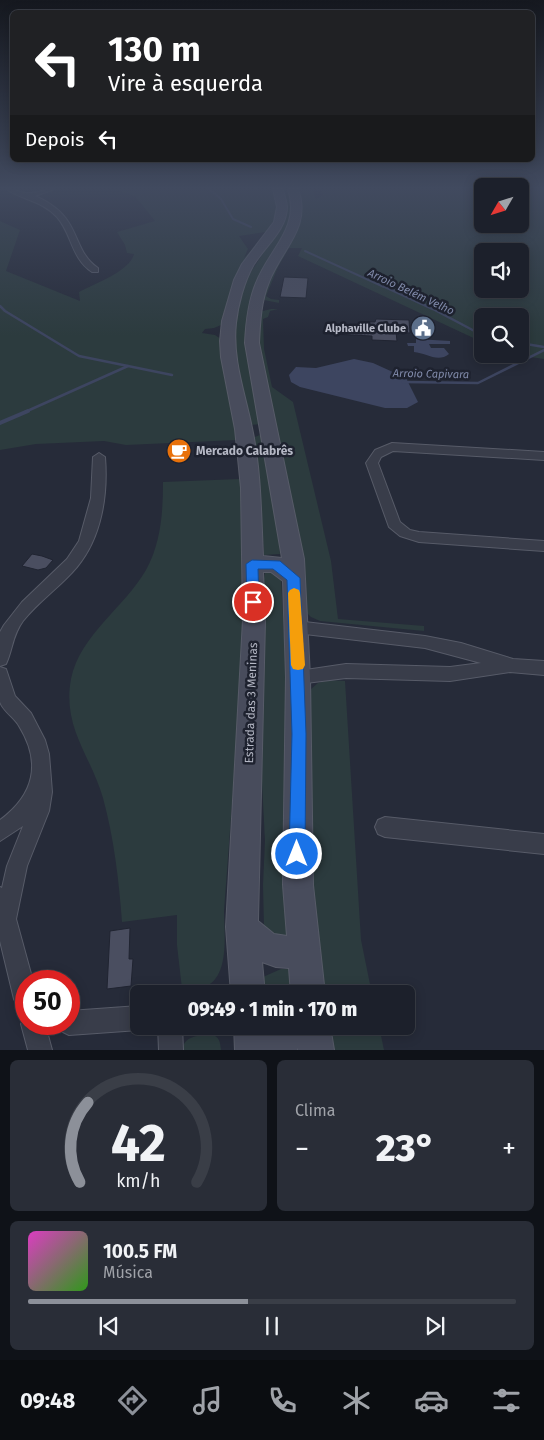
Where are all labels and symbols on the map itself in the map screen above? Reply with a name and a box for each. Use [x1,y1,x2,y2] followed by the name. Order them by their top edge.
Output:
[474,178,529,232] north arrow
[365,266,456,318] water label: Arroio Belém Velho
[410,315,436,341] public building icon: Alphaville Clube
[324,322,406,335] place label: Alphaville Clube
[392,367,469,381] water label: Arroio Capivara
[166,438,192,464] cafe icon: Mercado Calabrês
[196,444,293,458] place label: Mercado Calabrês
[232,581,274,623] pin
[242,642,260,764] street label: Estrada das 3 Meninas
[270,827,322,879] position arrow
[15,970,80,1035] speed limit sign: 50

